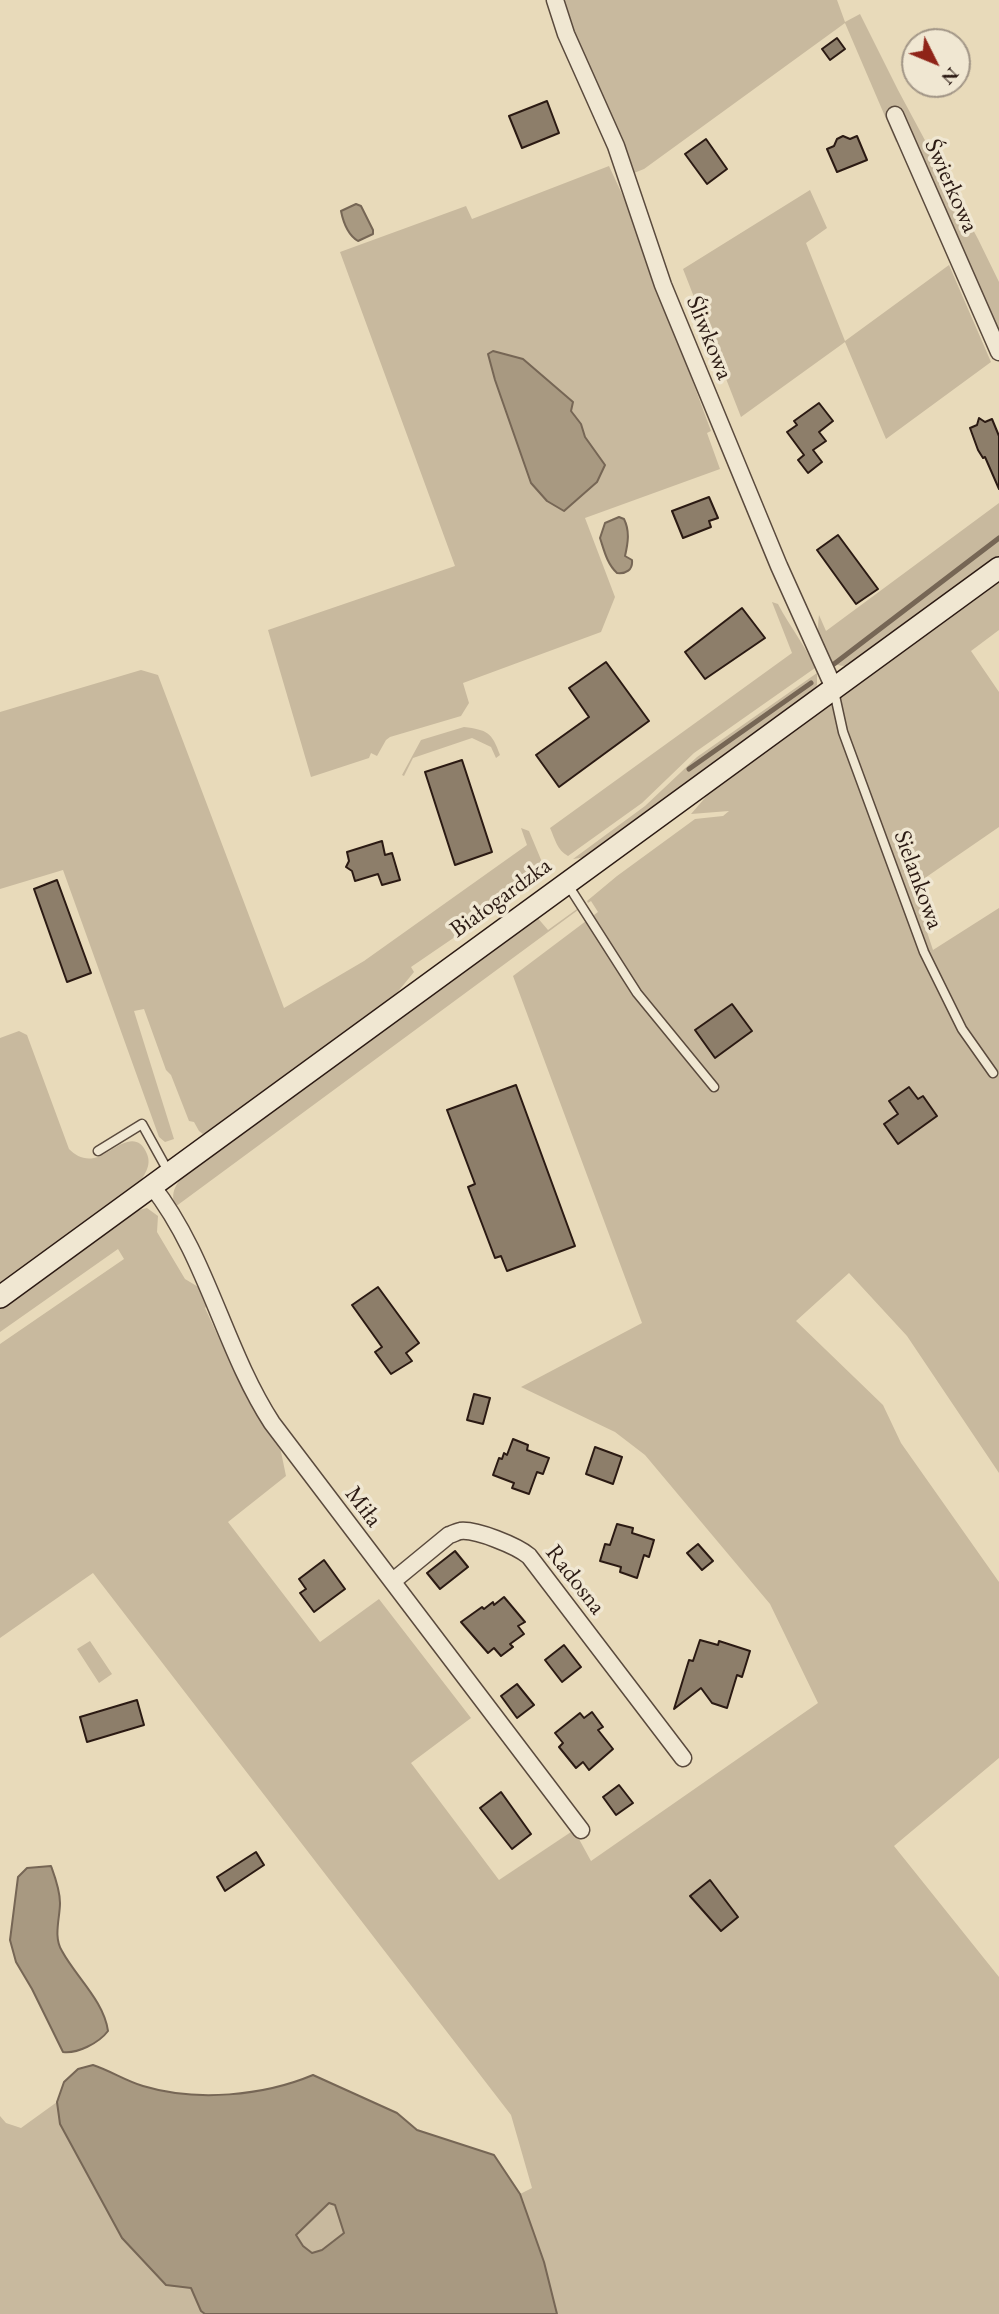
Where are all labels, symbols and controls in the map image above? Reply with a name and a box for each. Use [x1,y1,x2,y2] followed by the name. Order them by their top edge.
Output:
[901,28,971,98] north arrow
[936,62,965,90] text: N
[918,135,984,237] street label: Świerkowa
[679,292,739,384] street label: Śliwkowa
[887,827,949,933] street label: Sielankowa
[445,852,557,944] street label: Białogardzka
[338,1481,388,1533] street label: Miła
[539,1539,611,1621] street label: Radosna

